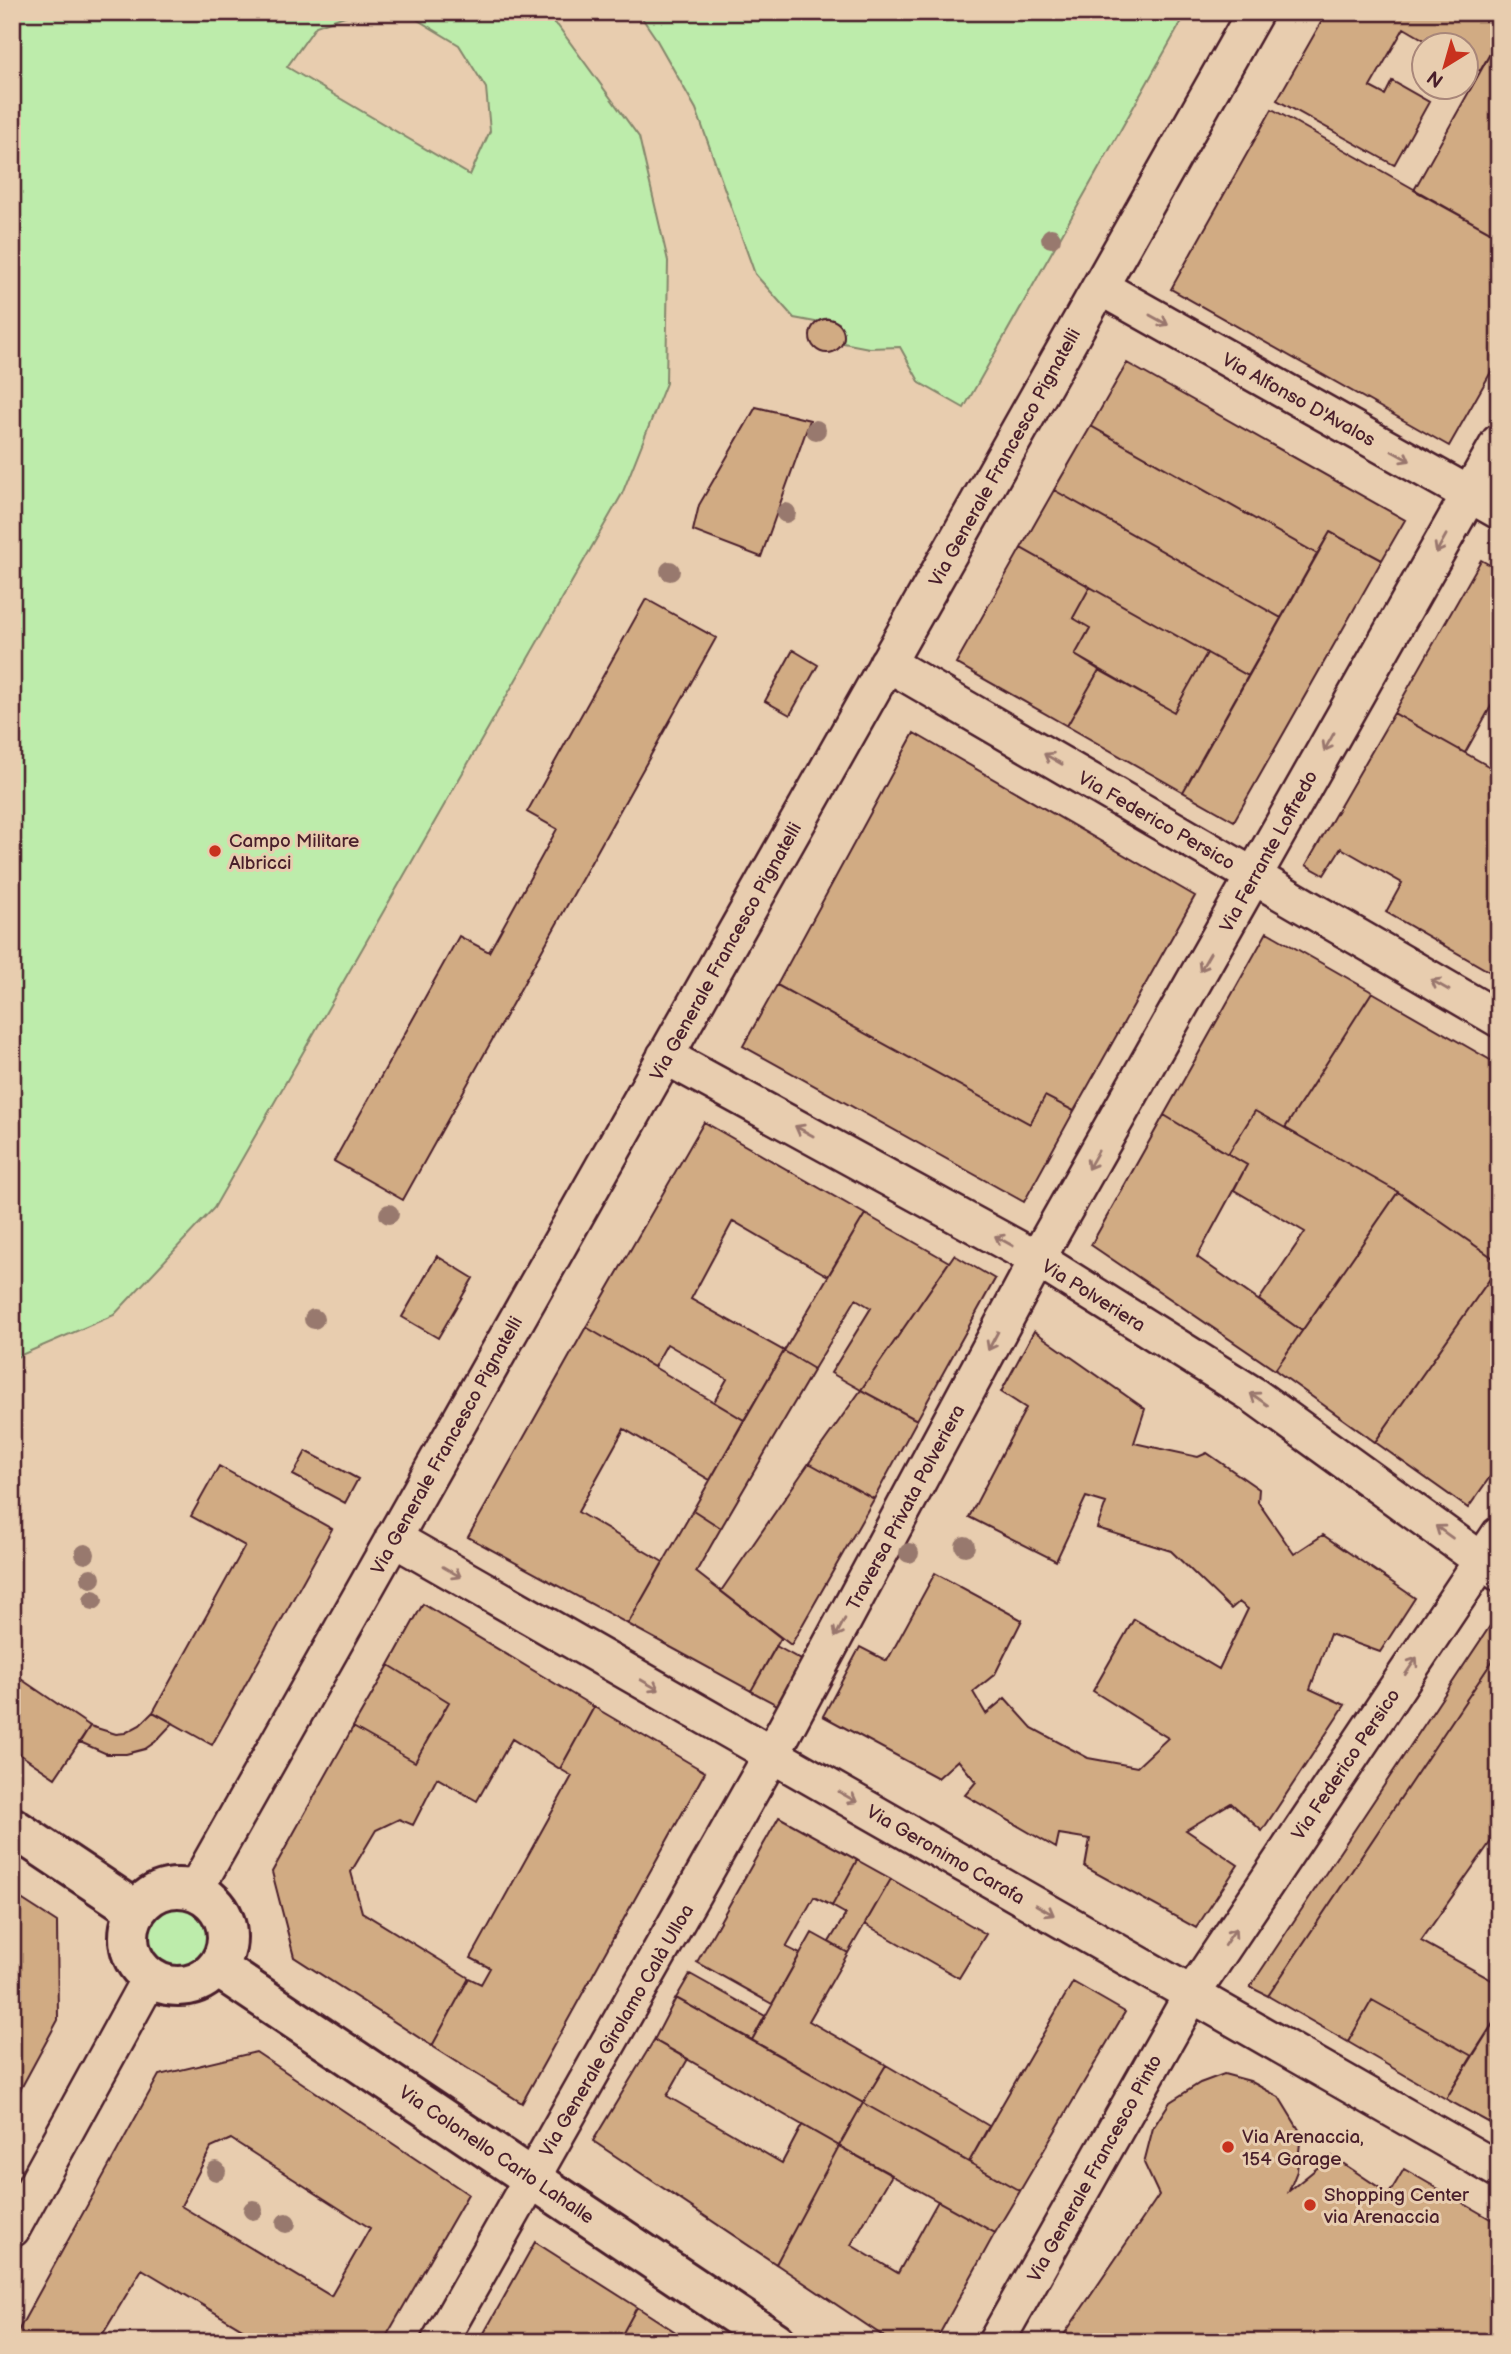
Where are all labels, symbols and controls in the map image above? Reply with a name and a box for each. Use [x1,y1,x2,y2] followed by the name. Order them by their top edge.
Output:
[1410,32,1480,102] north arrow
[1423,65,1448,92] text: N
[1149,313,1169,327] one-way arrow
[925,325,1086,591] street label: Via Generale Francesco Pignatelli
[1218,349,1379,452] street label: Via Alfonso D'Avalos
[1390,449,1410,463] one-way arrow
[1434,534,1448,554] one-way arrow
[1322,732,1336,752] one-way arrow
[1043,752,1063,766] one-way arrow
[1074,767,1239,876] street label: Via Federico Persico
[1215,767,1323,937] street label: Via Ferrante Loffredo
[646,819,807,1085] street label: Via Generale Francesco Pignatelli
[229,830,359,875] place label: Campo Militare Albricci
[207,843,223,859] marker: Campo Militare Albricci
[1198,951,1211,972] one-way arrow
[1430,978,1450,992] one-way arrow
[794,1124,815,1137] one-way arrow
[1086,1149,1099,1170] one-way arrow
[994,1233,1014,1247] one-way arrow
[1037,1255,1149,1337] street label: Via Polveriera
[367,1313,528,1579] street label: Via Generale Francesco Pignatelli
[986,1330,999,1351] one-way arrow
[1250,1392,1269,1406] one-way arrow
[842,1401,970,1614] street label: Traversa Privata Polveriera
[1435,1525,1454,1539] one-way arrow
[442,1565,462,1579] one-way arrow
[833,1617,846,1638] one-way arrow
[1404,1657,1418,1677] one-way arrow
[639,1679,660,1692] one-way arrow
[1287,1685,1405,1845] street label: Via Federico Persico
[837,1791,857,1805] one-way arrow
[862,1801,1029,1910] street label: Via Geronimo Carafa
[535,1900,699,2161] street label: Via Generale Girolamo Calà Ulloa
[1034,1904,1055,1917] one-way arrow
[1223,1928,1237,1947] one-way arrow
[1023,2051,1168,2286] street label: Via Generale Francesco Pinto
[394,2081,598,2229] street label: Via Colonello Carlo Lahalle
[1242,2126,1364,2171] place label: Via Arenaccia, 154 Garage
[1220,2139,1236,2155] marker: Via Arenaccia, 154 Garage
[1323,2184,1470,2229] place label: Shopping Center via Arenaccia
[1302,2197,1318,2213] marker: Shopping Center via Arenaccia

